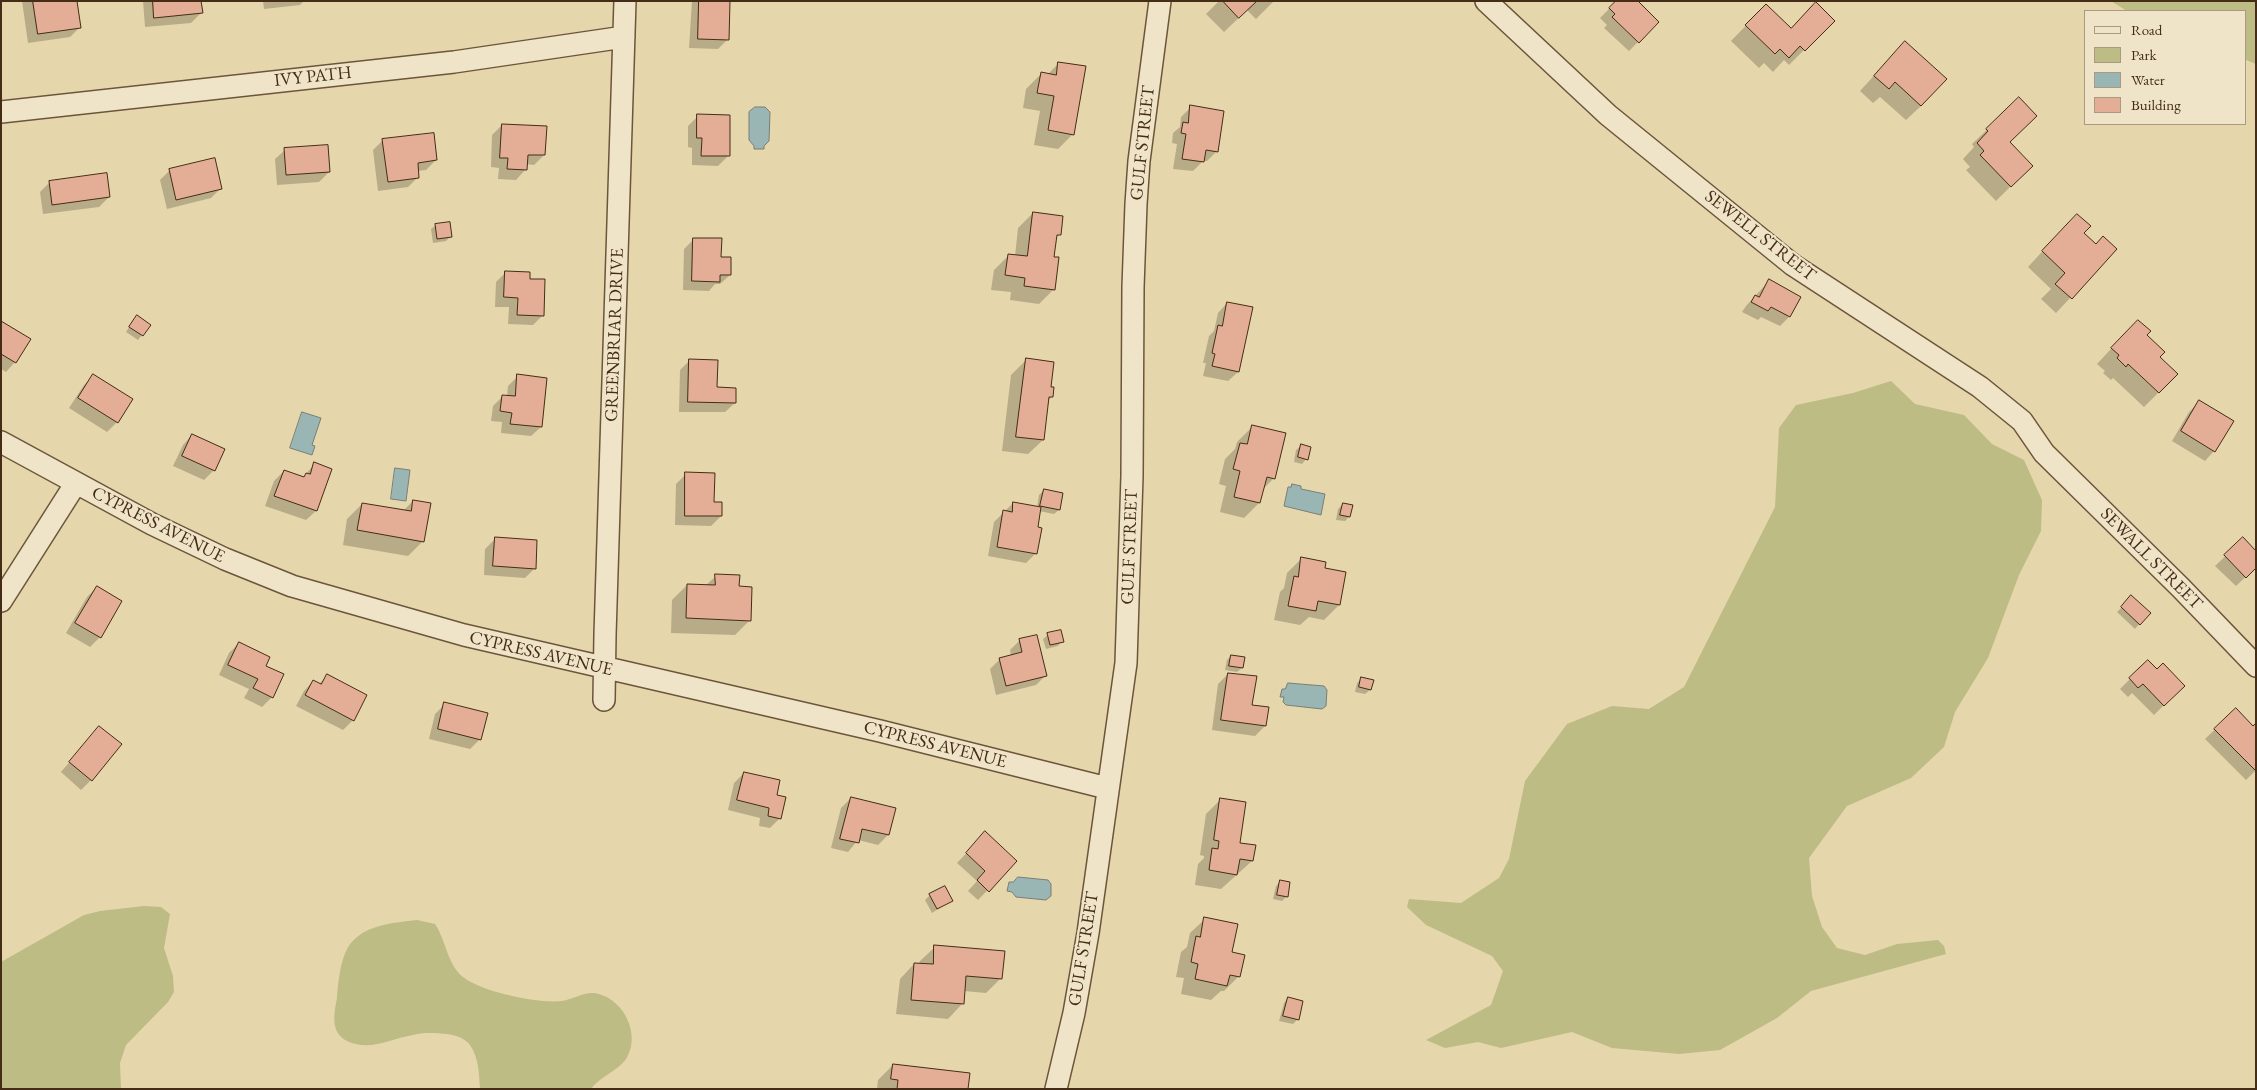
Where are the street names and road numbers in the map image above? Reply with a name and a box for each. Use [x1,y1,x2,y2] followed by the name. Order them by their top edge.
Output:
[273,62,353,92] street label: IVY PATH
[1126,85,1160,201] street label: GULF STREET
[1700,186,1820,286] street label: SEWELL STREET
[601,248,629,422] street label: GREENBRIAR DRIVE
[88,482,228,568] street label: CYPRESS AVENUE
[1117,489,1143,605] street label: GULF STREET
[2095,503,2207,615] street label: SEWALL STREET
[467,627,615,681] street label: CYPRESS AVENUE
[861,717,1009,773] street label: CYPRESS AVENUE
[1064,890,1104,1008] street label: GULF STREET

